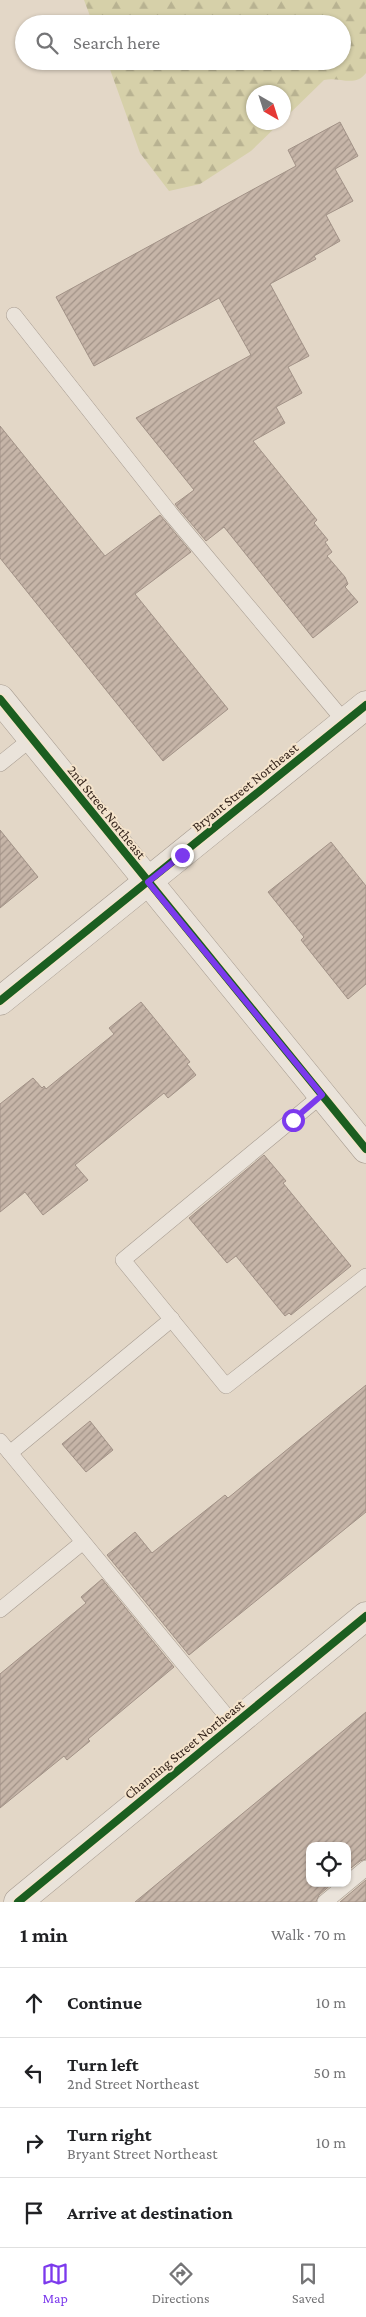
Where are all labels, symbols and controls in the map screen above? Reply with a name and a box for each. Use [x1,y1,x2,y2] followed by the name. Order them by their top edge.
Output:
[15,15,351,70] search box
[33,29,61,57] icon: search
[73,32,160,53] text: Search here
[246,85,291,130] north arrow
[189,739,301,835] street label: Bryant Street Northeast
[64,762,150,862] street label: 2nd Street Northeast
[171,844,194,867] route end
[282,1109,305,1132] route start
[121,1696,247,1802] street label: Channing Street Northeast
[306,1842,351,1887] map controls
[306,1842,351,1887] button: locate
[20,1923,68,1947] text: 1 min
[271,1926,346,1943] text: Walk · 70 m
[20,1989,48,2017] icon: ahead
[67,1992,142,2013] text: Continue
[316,1994,346,2011] text: 10 m
[67,2054,139,2075] text: Turn left
[20,2059,48,2087] icon: left
[314,2064,346,2081] text: 50 m
[67,2075,199,2092] text: 2nd Street Northeast
[67,2124,152,2145] text: Turn right
[20,2129,48,2157] icon: right
[316,2134,346,2151] text: 10 m
[67,2145,217,2162] text: Bryant Street Northeast
[20,2199,48,2227] icon: arrive
[67,2202,233,2223] text: Arrive at destination
[41,2260,69,2306] tab: Map
[152,2260,210,2306] tab: Directions
[292,2260,325,2306] tab: Saved

